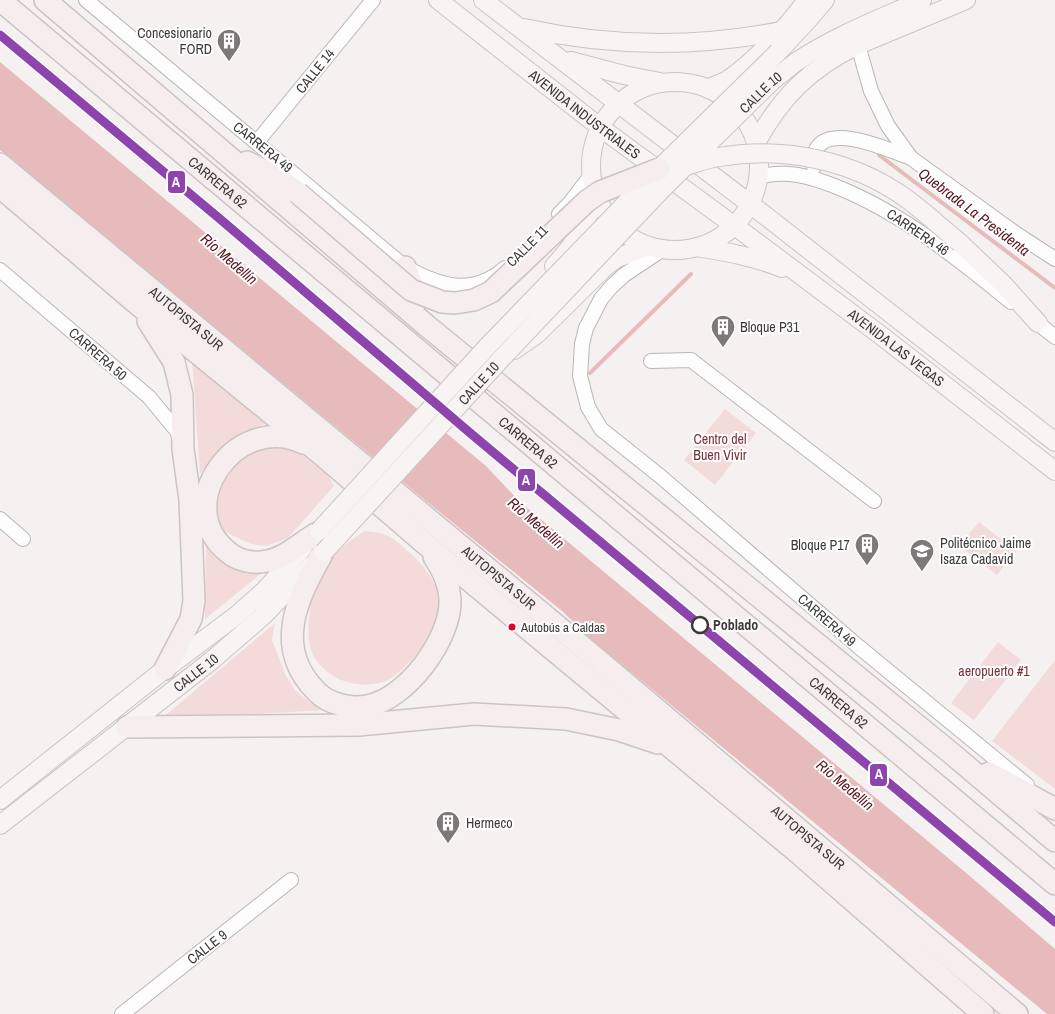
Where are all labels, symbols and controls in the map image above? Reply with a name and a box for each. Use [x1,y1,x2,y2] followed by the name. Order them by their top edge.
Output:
[137,24,212,58] place label: Concesionario FORD
[216,28,242,62] building icon: Concesionario FORD
[292,45,339,97] street label: CALLE 14
[525,65,644,163] street label: AVENIDA INDUSTRIALES
[735,68,785,117] street label: CALLE 10
[230,118,296,176] street label: CARRERA 49
[184,153,251,212] street label: CARRERA 62
[914,163,1035,261] water label: Quebrada La Presidenta
[167,170,186,194] line badge: A
[172,173,181,191] text: A
[883,205,953,259] street label: CARRERA 46
[502,221,552,271] street label: CALLE 11
[196,228,262,289] water label: Río Medellín
[145,282,227,354] street label: AUTOPISTA SUR
[843,304,948,390] street label: AVENIDA LAS VEGAS
[710,314,736,348] building icon: Bloque P31
[740,318,800,336] place label: Bloque P31
[65,324,131,384] street label: CARRERA 50
[454,358,503,409] street label: CALLE 10
[495,413,561,472] street label: CARRERA 62
[693,430,747,464] park label: Centro del Buen Vivir
[517,468,536,492] line badge: A
[522,471,531,489] text: A
[503,492,569,553] water label: Río Medellín
[854,532,880,566] building icon: Bloque P17
[940,534,1031,568] place label: Politécnico Jaime Isaza Cadavid
[791,536,850,554] place label: Bloque P17
[909,538,935,572] school or university icon: Politécnico Jaime Isaza Cadavid
[457,541,540,614] street label: AUTOPISTA SUR
[794,590,860,650] street label: CARRERA 49
[691,616,709,634] marker: Poblado
[713,616,758,634] place label: Poblado
[520,619,605,636] place label: Autobús a Caldas
[507,622,517,632] marker: Autobús a Caldas
[170,650,222,696] street label: CALLE 10
[958,662,1030,680] park label: aeropuerto #1
[805,673,872,733] street label: CARRERA 62
[812,754,879,815] water label: Río Medellín
[869,763,888,787] line badge: A
[875,765,884,783] text: A
[767,801,849,874] street label: AUTOPISTA SUR
[435,810,461,844] building icon: Hermeco
[466,814,513,832] place label: Hermeco
[183,926,231,968] street label: CALLE 9

